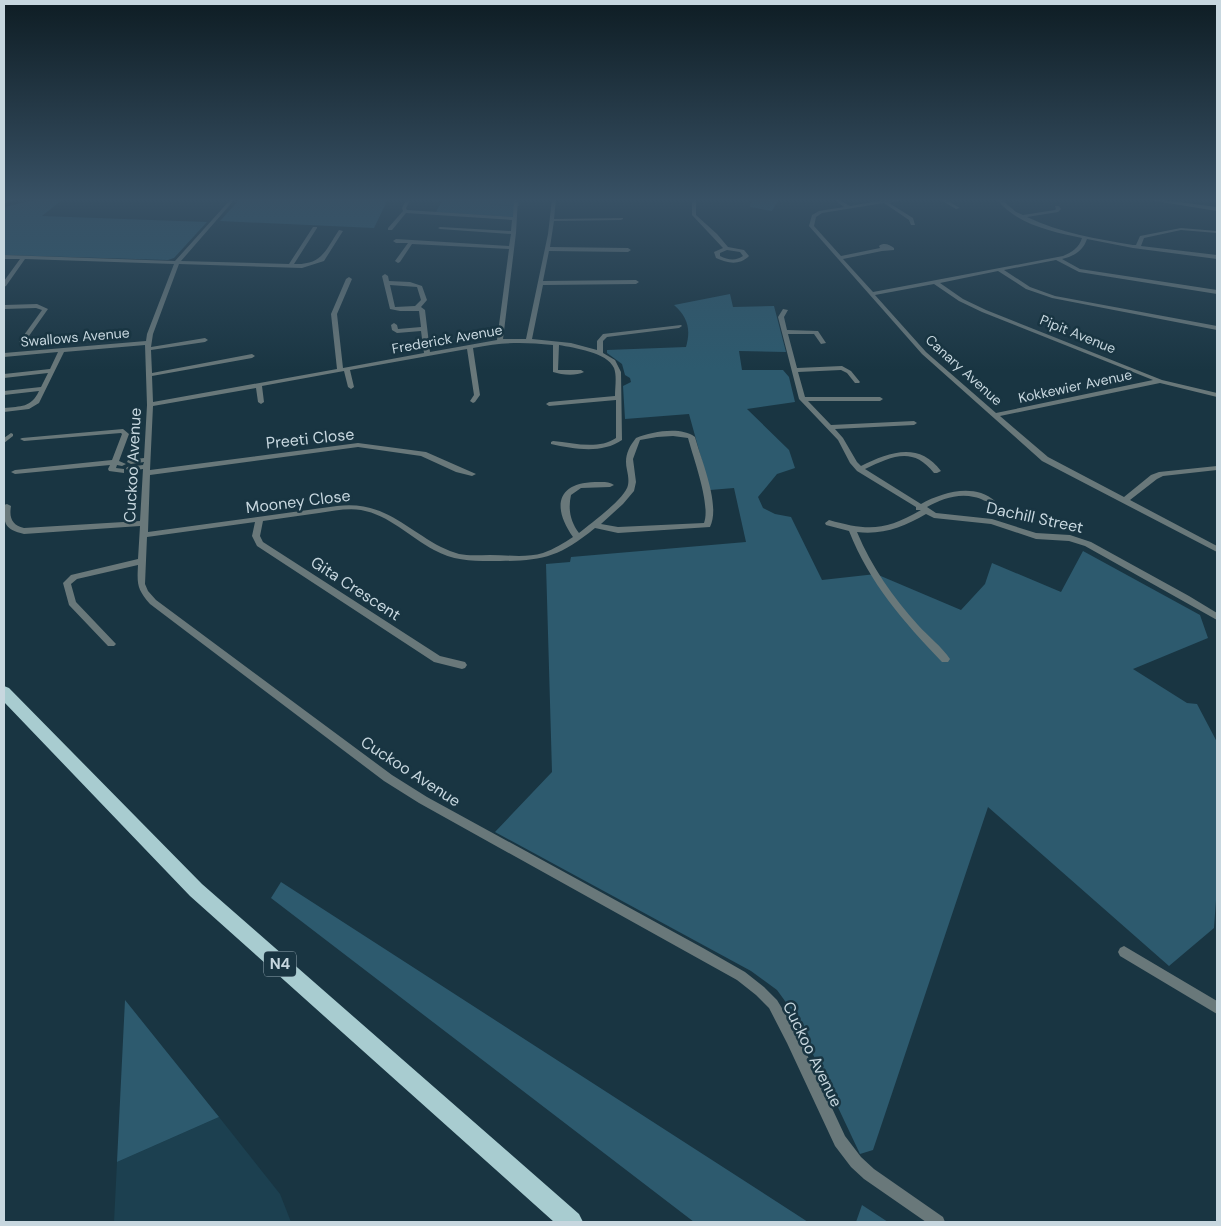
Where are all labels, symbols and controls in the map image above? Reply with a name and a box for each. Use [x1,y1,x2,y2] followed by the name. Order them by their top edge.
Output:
[1037,311,1119,357] street label: Pipit Avenue
[390,320,504,358] street label: Frederick Avenue
[20,323,130,351] street label: Swallows Avenue
[922,331,1006,409] street label: Canary Avenue
[1017,365,1134,407] street label: Kokkewier Avenue
[119,407,146,523] street label: Cuckoo Avenue
[265,423,355,454] street label: Preeti Close
[245,485,352,518] street label: Mooney Close
[984,497,1085,538] street label: Dachill Street
[307,552,405,625] street label: Gita Crescent
[357,731,465,812] street label: Cuckoo Avenue
[264,952,296,976] road number: N4
[778,998,847,1110] street label: Cuckoo Avenue

